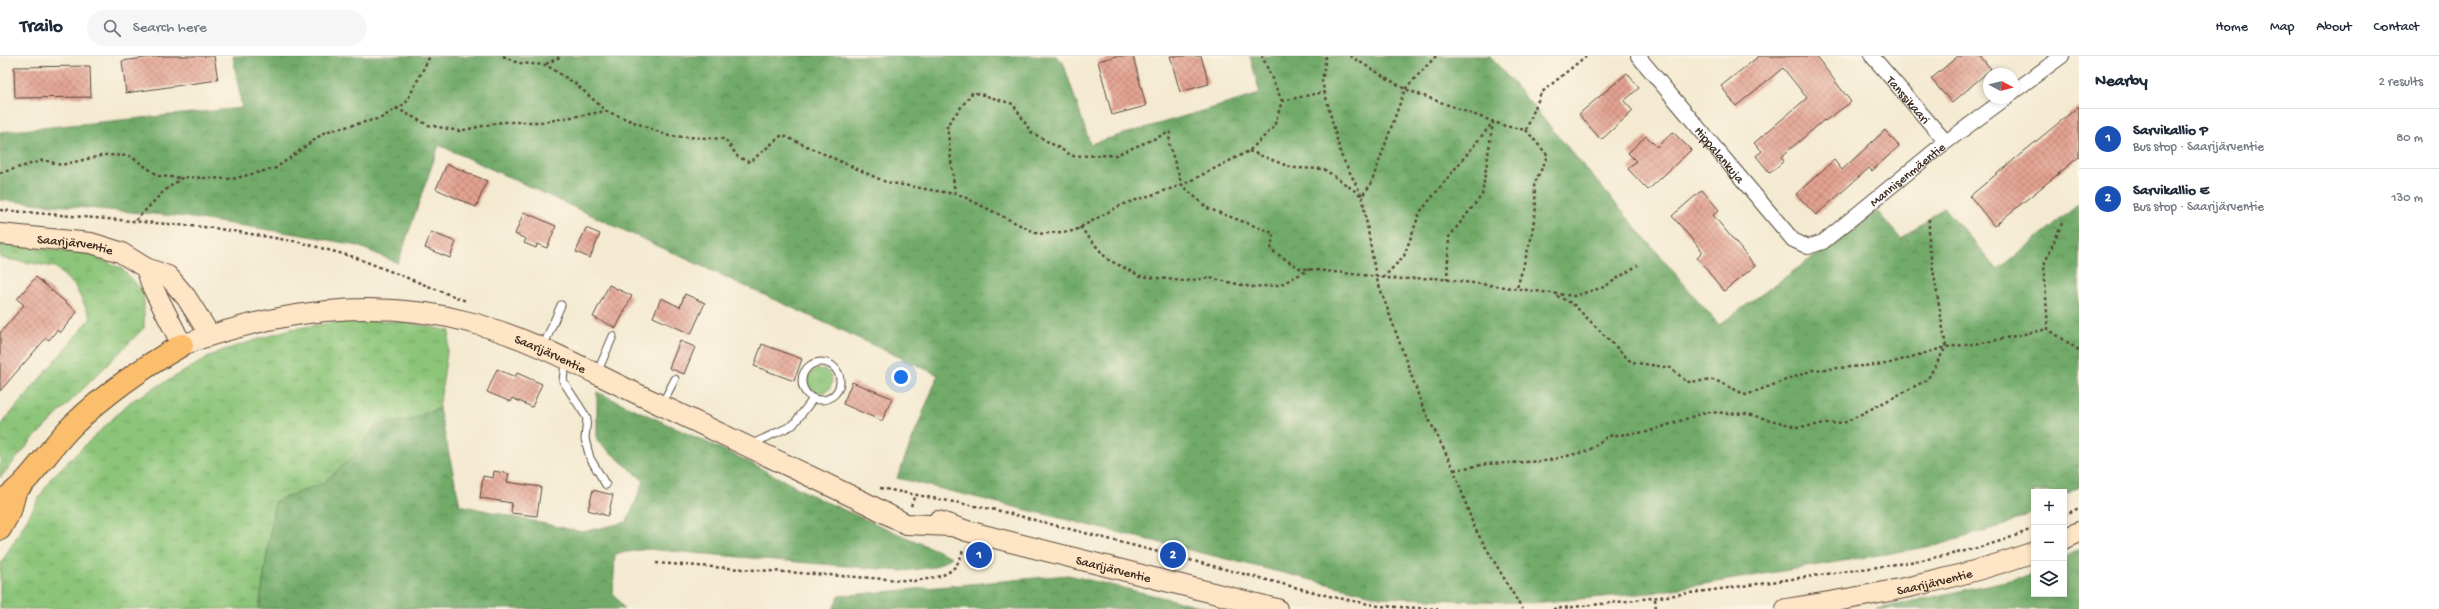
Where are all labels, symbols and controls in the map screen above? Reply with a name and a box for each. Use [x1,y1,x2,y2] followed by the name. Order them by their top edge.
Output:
[87,10,367,46] search box
[20,16,63,39] text: Trailo
[101,17,123,39] icon: search
[133,19,207,37] text: Search here
[2216,19,2248,36] text: Home
[2270,19,2294,36] text: Map
[2316,19,2352,36] text: About
[2374,19,2419,36] text: Contact
[1983,68,2019,104] north arrow
[2095,72,2148,92] text: Nearby
[1882,73,1932,128] street label: Tanssikaari
[2378,75,2423,90] text: 2 results
[2133,122,2208,140] text: Sarvikallio P
[1690,124,1747,188] street label: Hippalankuja
[2105,131,2111,146] text: 1
[2396,131,2423,146] text: 80 m
[1867,140,1949,211] street label: Mannisenmäentie
[2133,140,2264,155] text: Bus stop · Saarijärventie
[2133,182,2209,200] text: Sarvikallio E
[2105,191,2111,206] text: 2
[2391,191,2423,206] text: 130 m
[2133,200,2264,215] text: Bus stop · Saarijärventie
[36,233,115,259] street label: Saarijärventie
[512,332,588,378] street label: Saarijärventie
[891,367,911,387] your location
[2031,489,2067,597] map controls
[2031,489,2067,525] button: +
[2031,525,2067,561] button: −
[966,540,992,570] pin: 1
[1160,540,1186,570] pin: 2
[1074,554,1153,587] street label: Saarijärventie
[2031,561,2067,597] button: layers
[1896,567,1975,599] street label: Saarijärventie

